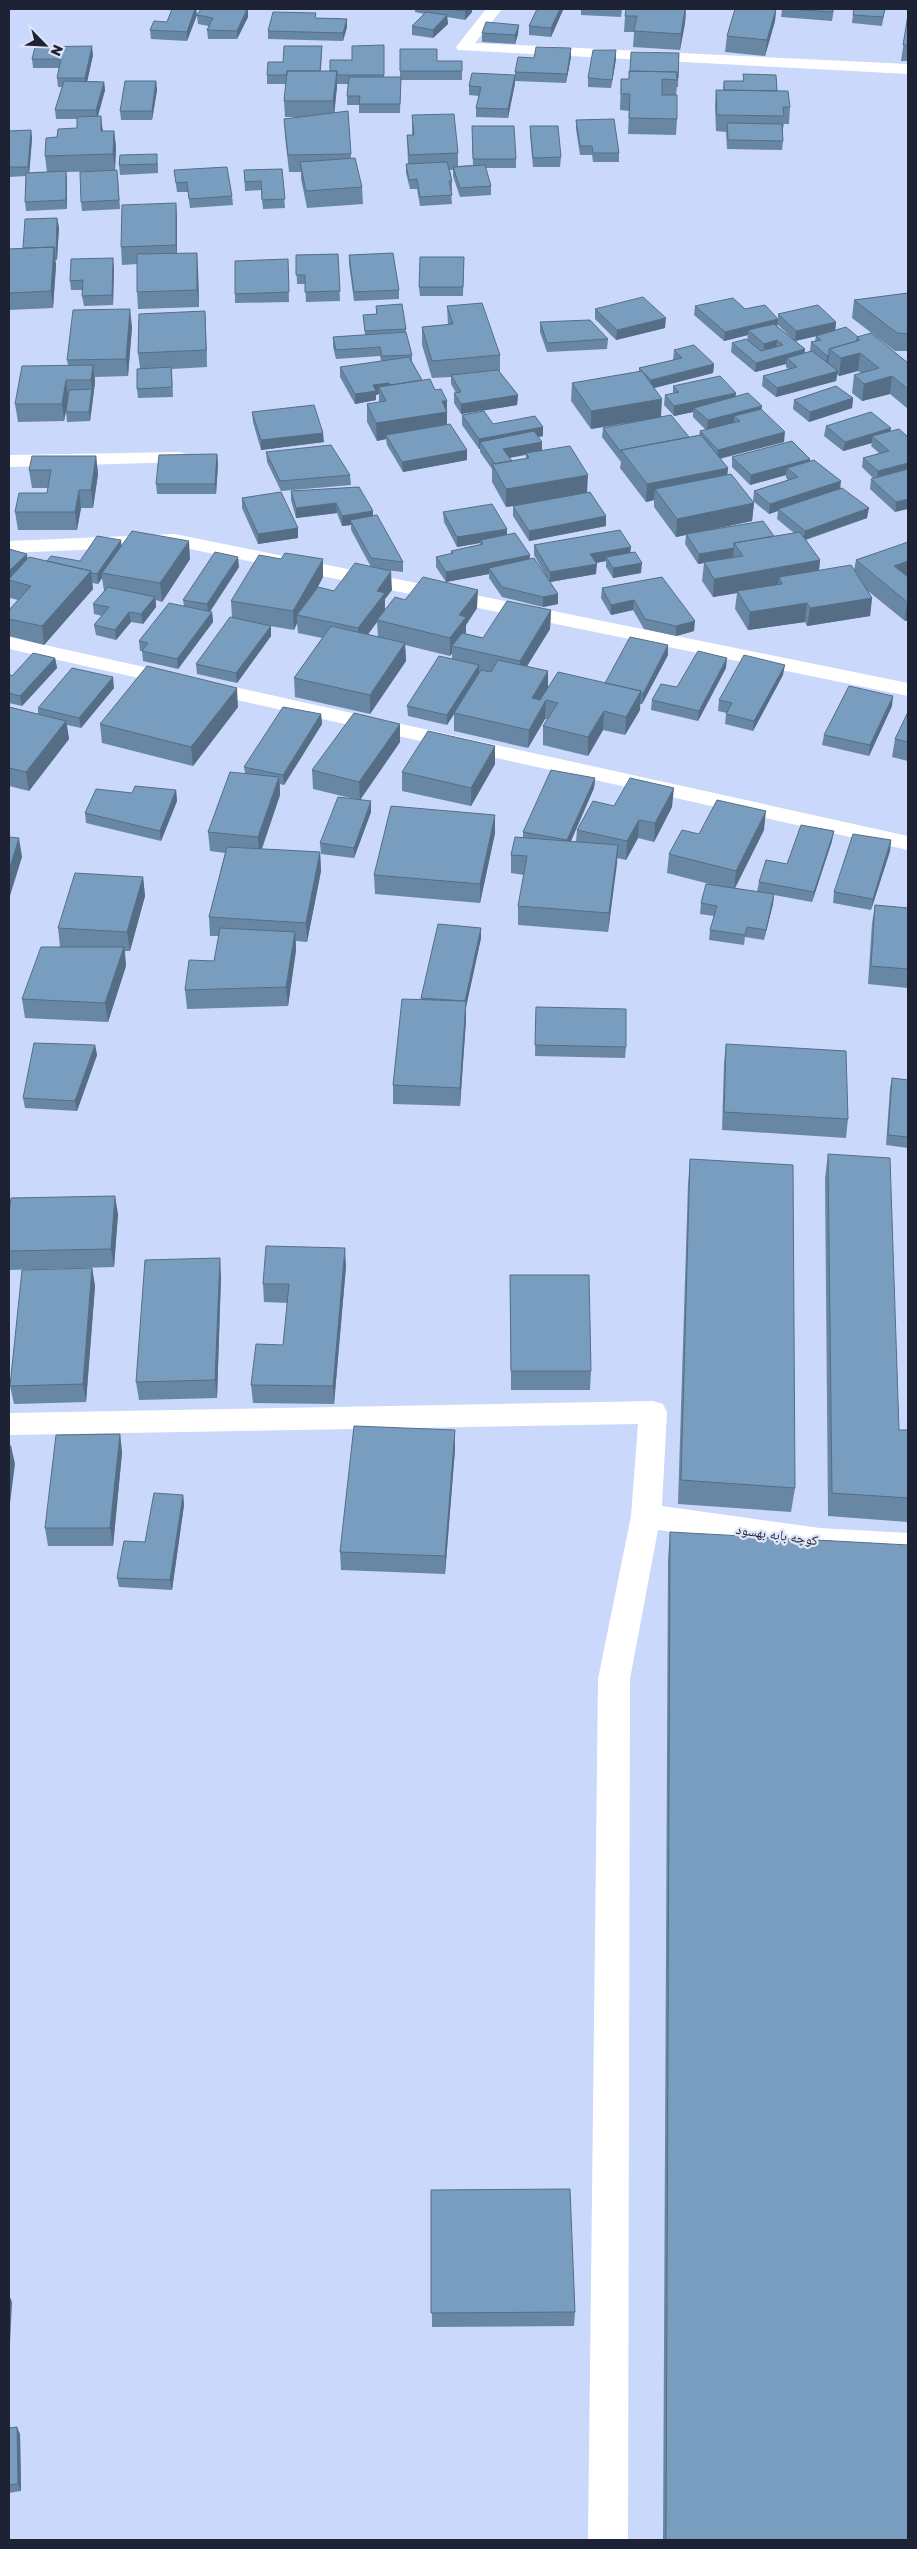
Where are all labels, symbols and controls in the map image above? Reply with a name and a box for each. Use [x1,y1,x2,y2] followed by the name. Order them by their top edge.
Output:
[20,20,70,70] north arrow
[47,42,67,59] text: N
[735,1520,819,1549] street label: کوچه بابه بهسود

